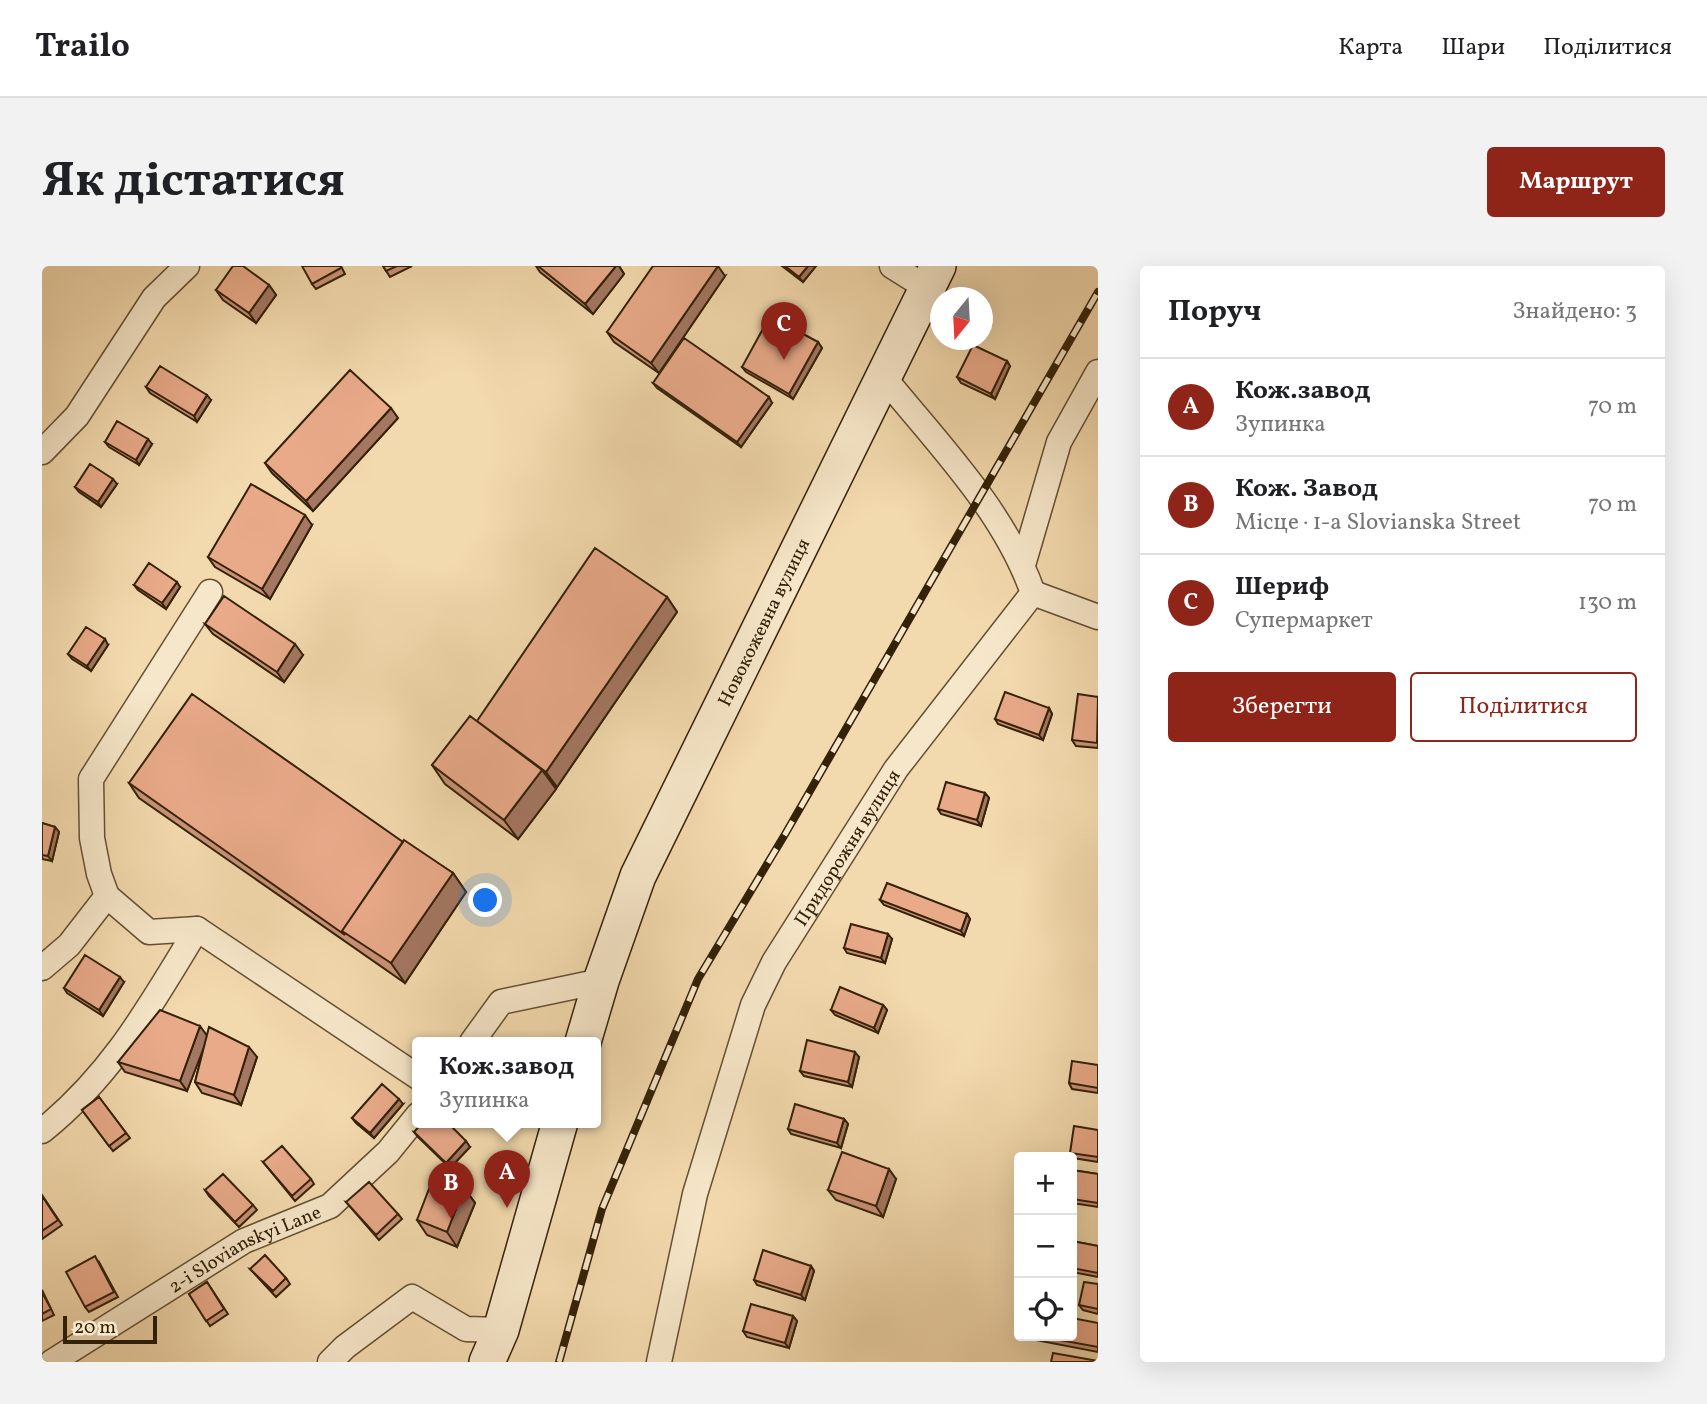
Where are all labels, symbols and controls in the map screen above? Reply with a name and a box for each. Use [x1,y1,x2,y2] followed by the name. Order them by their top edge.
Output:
[35,25,130,71] text: Trailo
[1338,31,1403,65] text: Карта
[1441,31,1505,65] text: Шари
[1543,31,1672,65] text: Поділитися
[1487,147,1665,217] button: Маршрут
[42,148,345,217] text: Як дістатися
[930,287,993,350] north arrow
[1168,291,1261,333] text: Поруч
[1512,296,1637,328] text: Знайдено: 3
[761,302,807,360] pin: C
[1235,373,1370,409] text: Кож.завод
[1183,391,1199,423] text: A
[1588,391,1637,423] text: 70 m
[1235,409,1326,441] text: Зупинка
[1235,471,1378,507] text: Кож. Завод
[1183,489,1199,521] text: B
[1588,489,1637,521] text: 70 m
[1235,507,1521,539] text: Місце · 1-a Slovianska Street
[712,534,817,711] street label: Новокожевна вулиця
[1235,569,1329,605] text: Шериф
[1184,587,1198,619] text: C
[1578,587,1637,619] text: 130 m
[1235,605,1373,637] text: Супермаркет
[1168,672,1396,742] button: Зберегти
[1410,672,1637,742] button: Поділитися
[789,765,907,932] street label: Придорожня вулиця
[468,883,502,917] your location
[412,1037,601,1128] popup
[439,1049,574,1085] text: Кож.завод
[439,1085,529,1117] text: Зупинка
[484,1150,530,1208] pin: A
[1014,1152,1077,1341] map controls
[1014,1152,1077,1215] button: +
[428,1161,474,1219] pin: B
[164,1200,325,1300] street label: 2-i Slovianskyi Lane
[1014,1215,1077,1278] button: −
[1014,1278,1077,1341] button: locate
[63,1313,158,1345] scale bar
[74,1315,116,1341] text: 20 m

